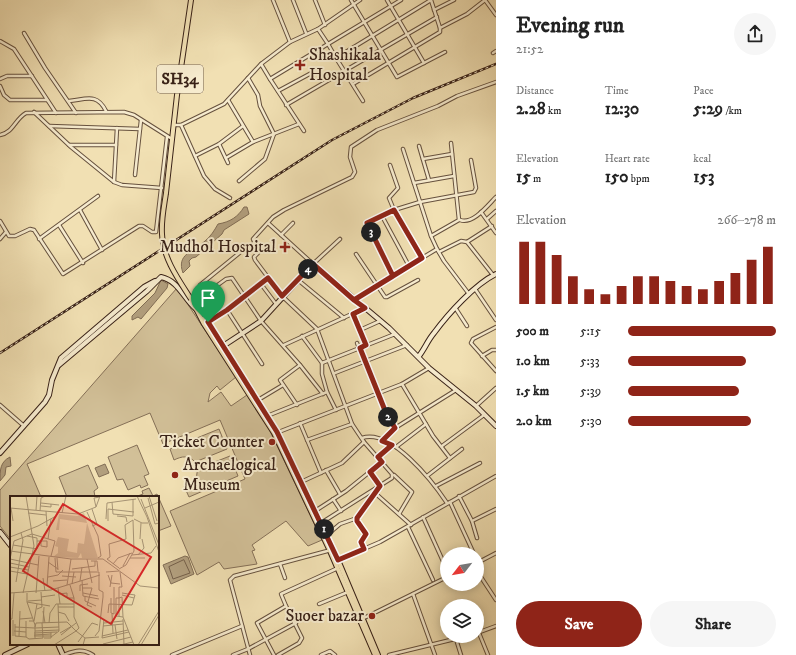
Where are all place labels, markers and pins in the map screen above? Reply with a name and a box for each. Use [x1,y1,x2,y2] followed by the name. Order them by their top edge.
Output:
[309,44,382,86] place label: Shashikala Hospital
[294,59,306,71] marker: Shashikala Hospital
[361,222,381,242] pin: 3
[160,236,276,258] place label: Mudhol Hospital
[279,241,291,253] marker: Mudhol Hospital
[298,259,318,279] pin: 4
[191,281,225,322] pin
[378,407,398,427] pin: 2
[160,431,265,453] place label: Ticket Counter
[267,437,277,447] marker: Ticket Counter
[183,454,276,496] place label: Archaelogical Museum
[170,470,180,480] marker: Archaelogical Museum
[314,519,334,539] pin: 1
[285,605,365,627] place label: Suoer bazar
[367,611,377,621] marker: Suoer bazar

